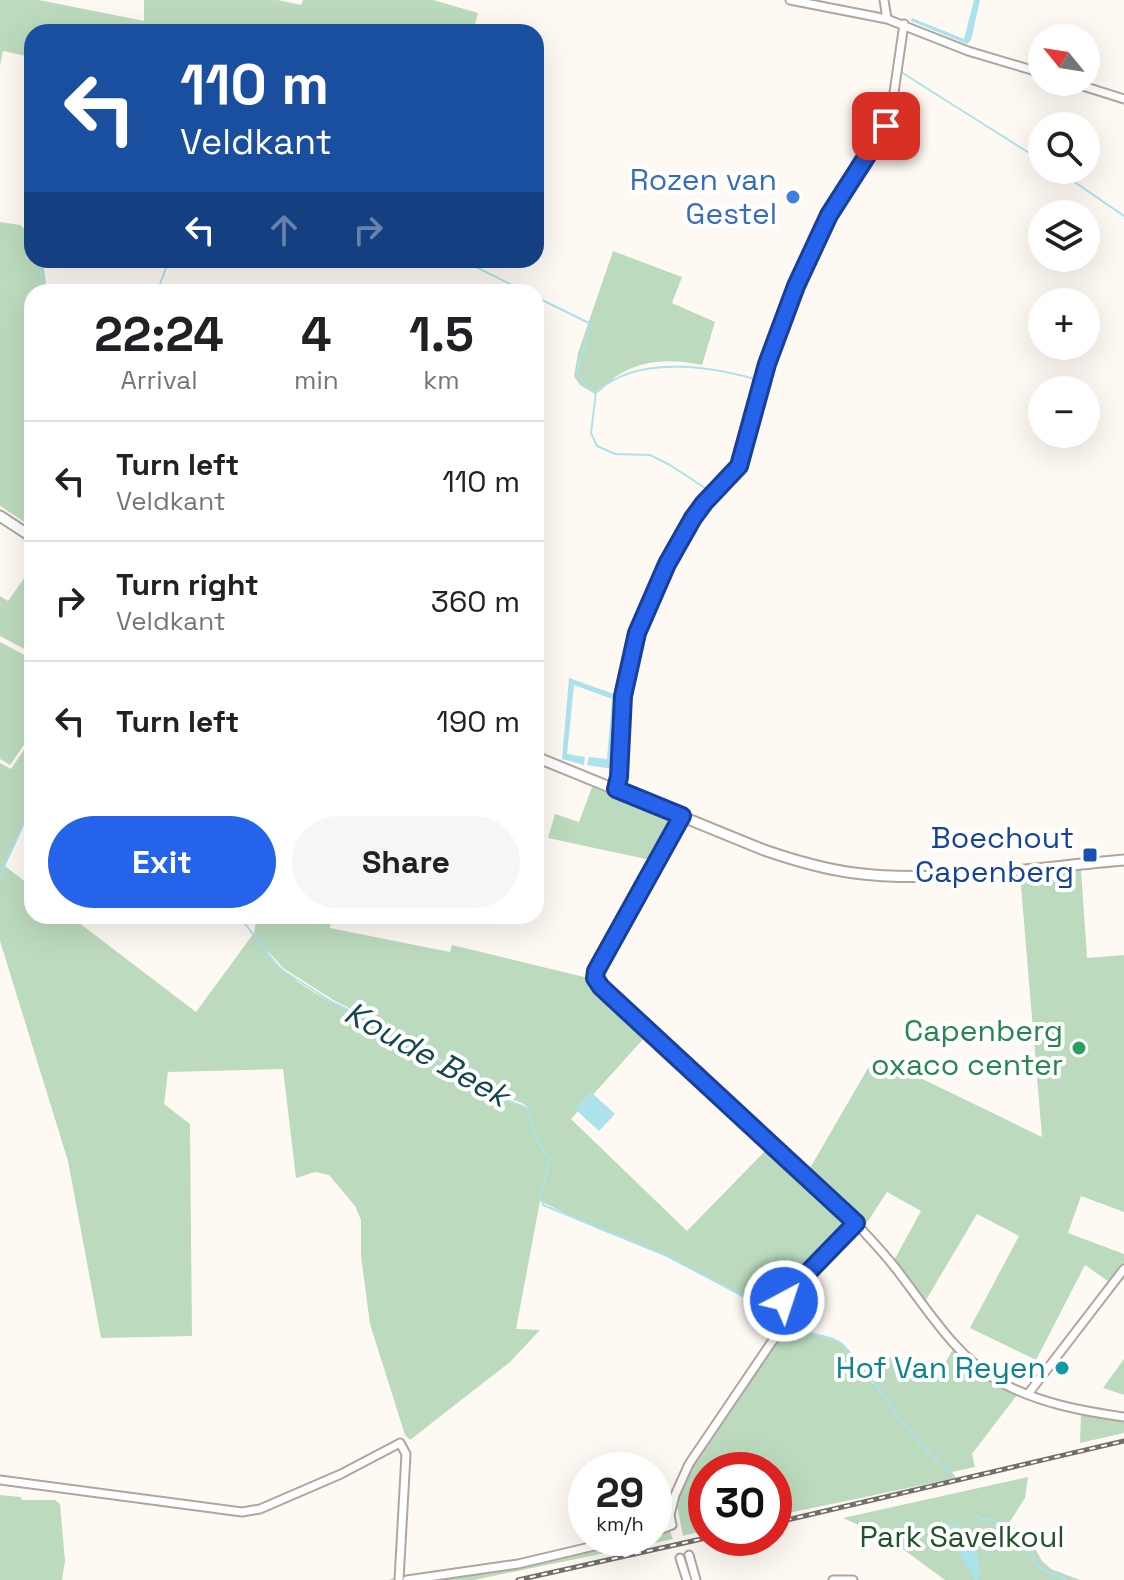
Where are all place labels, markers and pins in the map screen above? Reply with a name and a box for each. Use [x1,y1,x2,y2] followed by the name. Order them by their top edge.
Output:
[852,92,920,160] pin
[630,160,777,233] place label: Rozen van Gestel
[784,188,802,206] marker: Rozen van Gestel
[915,818,1074,891] place label: Boechout Capenberg
[1081,846,1099,864] marker: Boechout Capenberg
[871,1011,1063,1084] place label: Capenberg oxaco center
[1070,1039,1088,1057] marker: Capenberg oxaco center
[836,1348,1046,1387] place label: Hof Van Reyen
[1053,1359,1071,1377] marker: Hof Van Reyen

